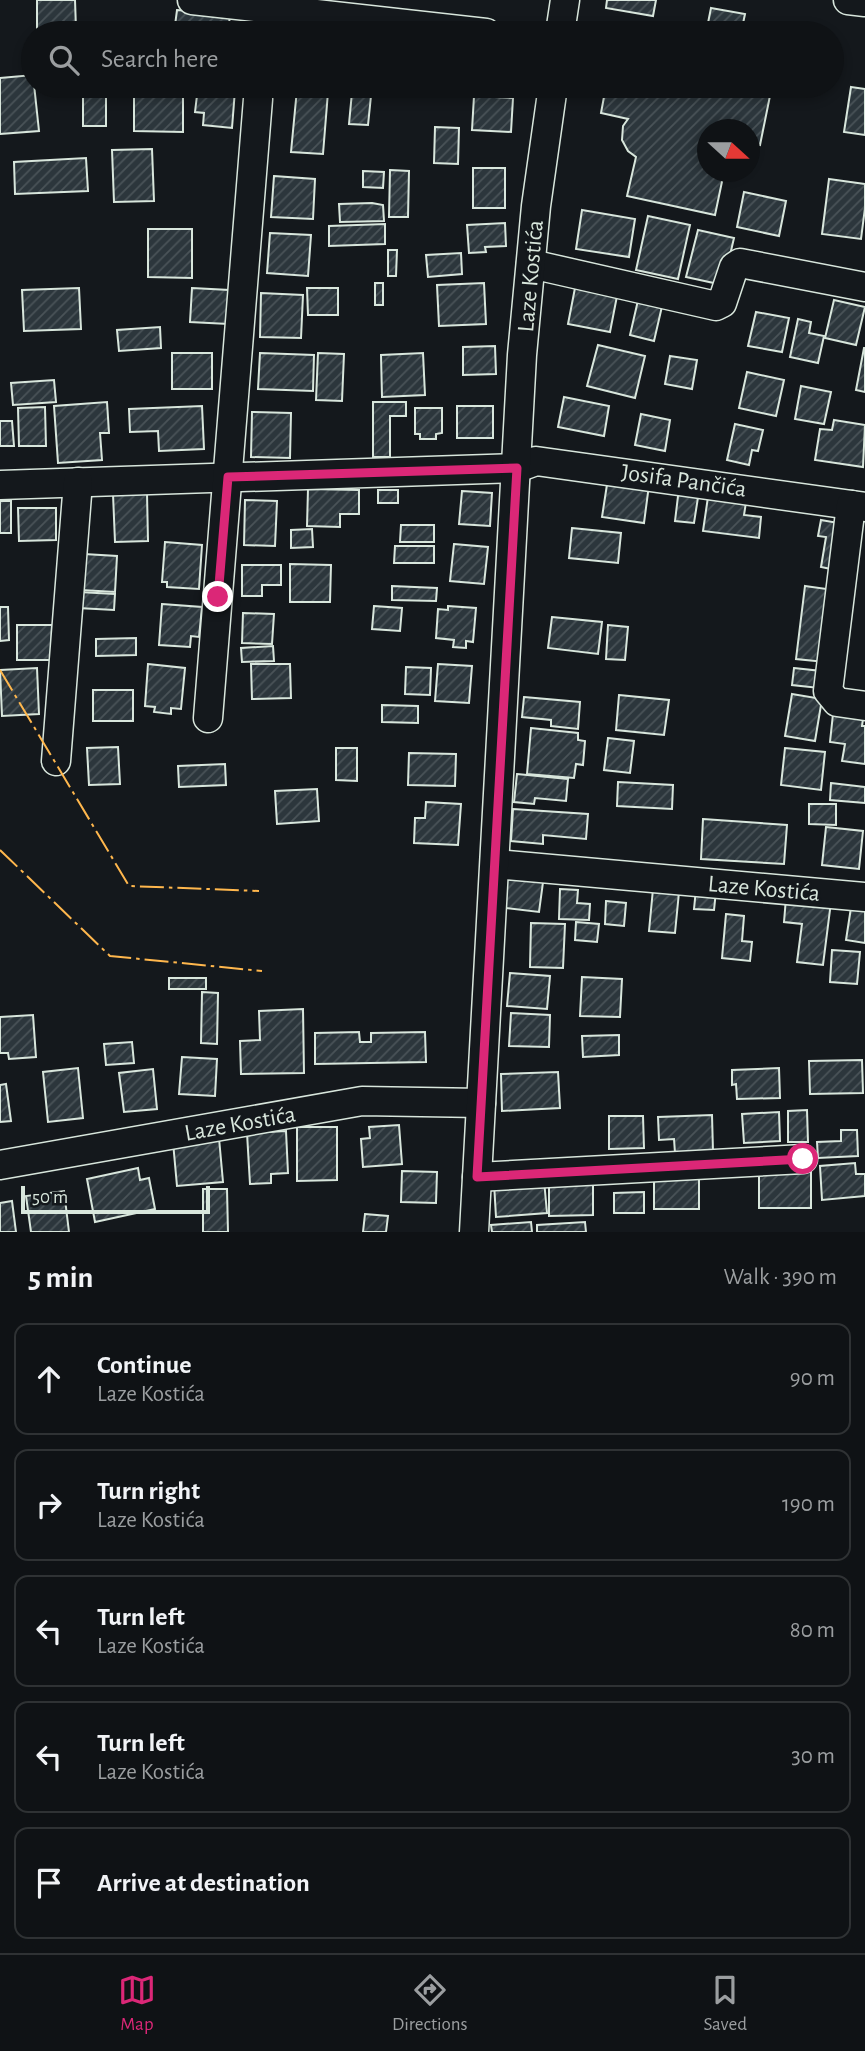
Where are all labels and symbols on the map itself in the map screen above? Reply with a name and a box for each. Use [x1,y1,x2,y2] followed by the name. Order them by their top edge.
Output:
[697,119,760,182] north arrow
[514,219,548,333] street label: Laze Kostića
[620,460,748,502] street label: Josifa Pančića
[202,581,233,612] route end
[707,872,821,906] street label: Laze Kostića
[183,1102,298,1146] street label: Laze Kostića
[787,1143,818,1174] route start
[21,1183,210,1215] scale bar

